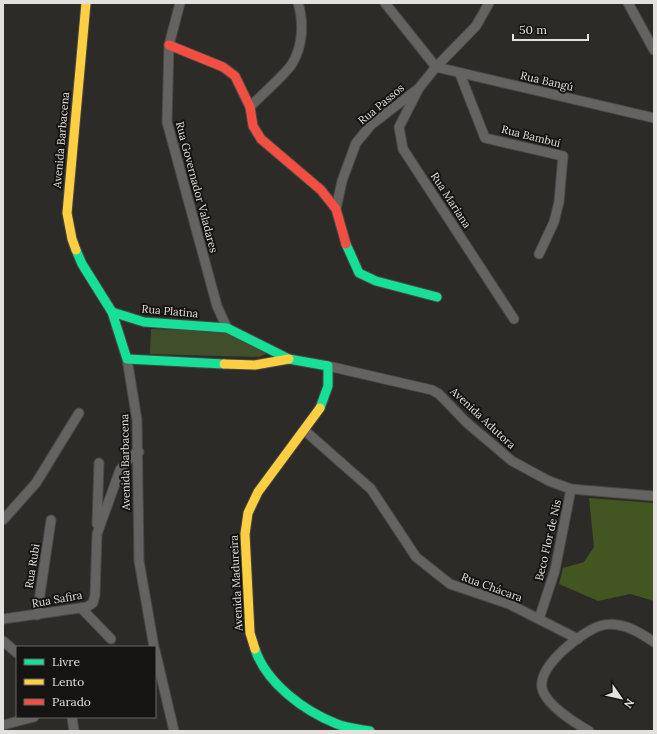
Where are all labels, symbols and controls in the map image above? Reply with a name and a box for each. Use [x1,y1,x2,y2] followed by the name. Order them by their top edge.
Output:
[513,16,588,42] scale bar
[519,22,547,37] text: 50 m
[519,68,575,94] street label: Rua Bangú
[355,81,407,127] street label: Rua Passos
[50,91,72,190] street label: Avenida Barbacena
[173,120,221,254] street label: Rua Governador Valadares
[500,122,562,150] street label: Rua Bambuí
[428,169,474,231] street label: Rua Mariana
[141,302,199,320] street label: Rua Platina
[447,384,519,452] street label: Avenida Adutora
[117,413,133,511] street label: Avenida Barbacena
[532,498,564,582] street label: Beco Flor de Nis
[226,534,246,632] street label: Avenida Madureira
[22,543,42,589] street label: Rua Rubi
[460,569,525,605] street label: Rua Chácara
[31,588,84,610] street label: Rua Safira
[16,646,156,718] legend
[52,654,80,669] text: Livre
[52,674,84,689] text: Lento
[601,678,641,718] north arrow
[52,694,91,709] text: Parado
[621,696,637,711] text: N

